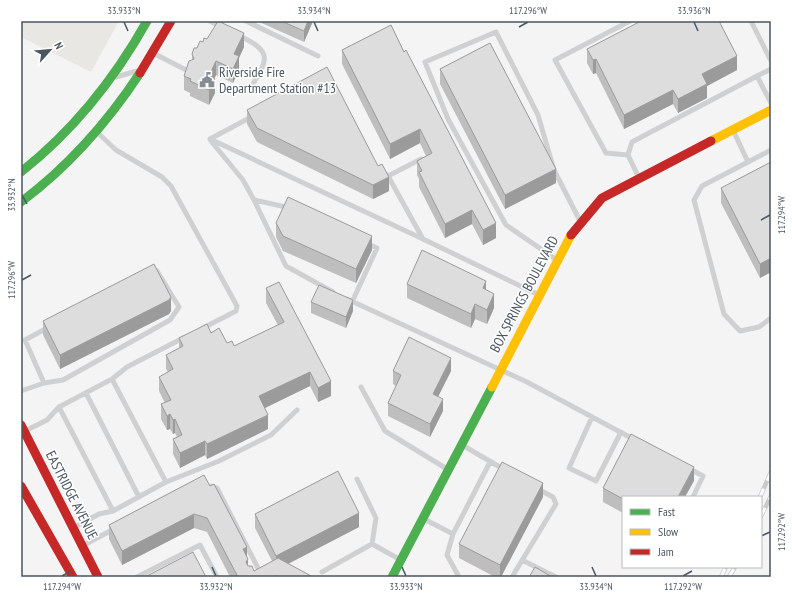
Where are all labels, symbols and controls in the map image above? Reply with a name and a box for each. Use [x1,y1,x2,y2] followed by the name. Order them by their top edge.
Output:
[107,4,141,17] text: 33.933°N
[297,4,331,17] text: 33.934°N
[509,4,547,17] text: 117.296°W
[677,4,711,17] text: 33.936°N
[30,30,70,70] north arrow
[51,40,67,51] text: N
[219,63,336,97] place label: Riverside Fire Department Station #13
[198,71,216,89] public building icon: Riverside Fire Department Station #13
[5,178,18,212] text: 33.932°N
[775,196,788,234] text: 117.294°W
[486,233,562,355] street label: BOX SPRINGS BOULEVARD
[5,261,18,299] text: 117.296°W
[42,448,102,542] street label: EASTRIDGE AVENUE
[622,496,762,568] legend
[658,504,676,519] text: Fast
[775,513,788,551] text: 117.292°W
[658,524,679,539] text: Slow
[657,544,674,559] text: Jam
[43,580,81,593] text: 117.294°W
[199,580,233,593] text: 33.932°N
[389,580,423,593] text: 33.933°N
[579,580,613,593] text: 33.934°N
[664,580,702,593] text: 117.292°W

